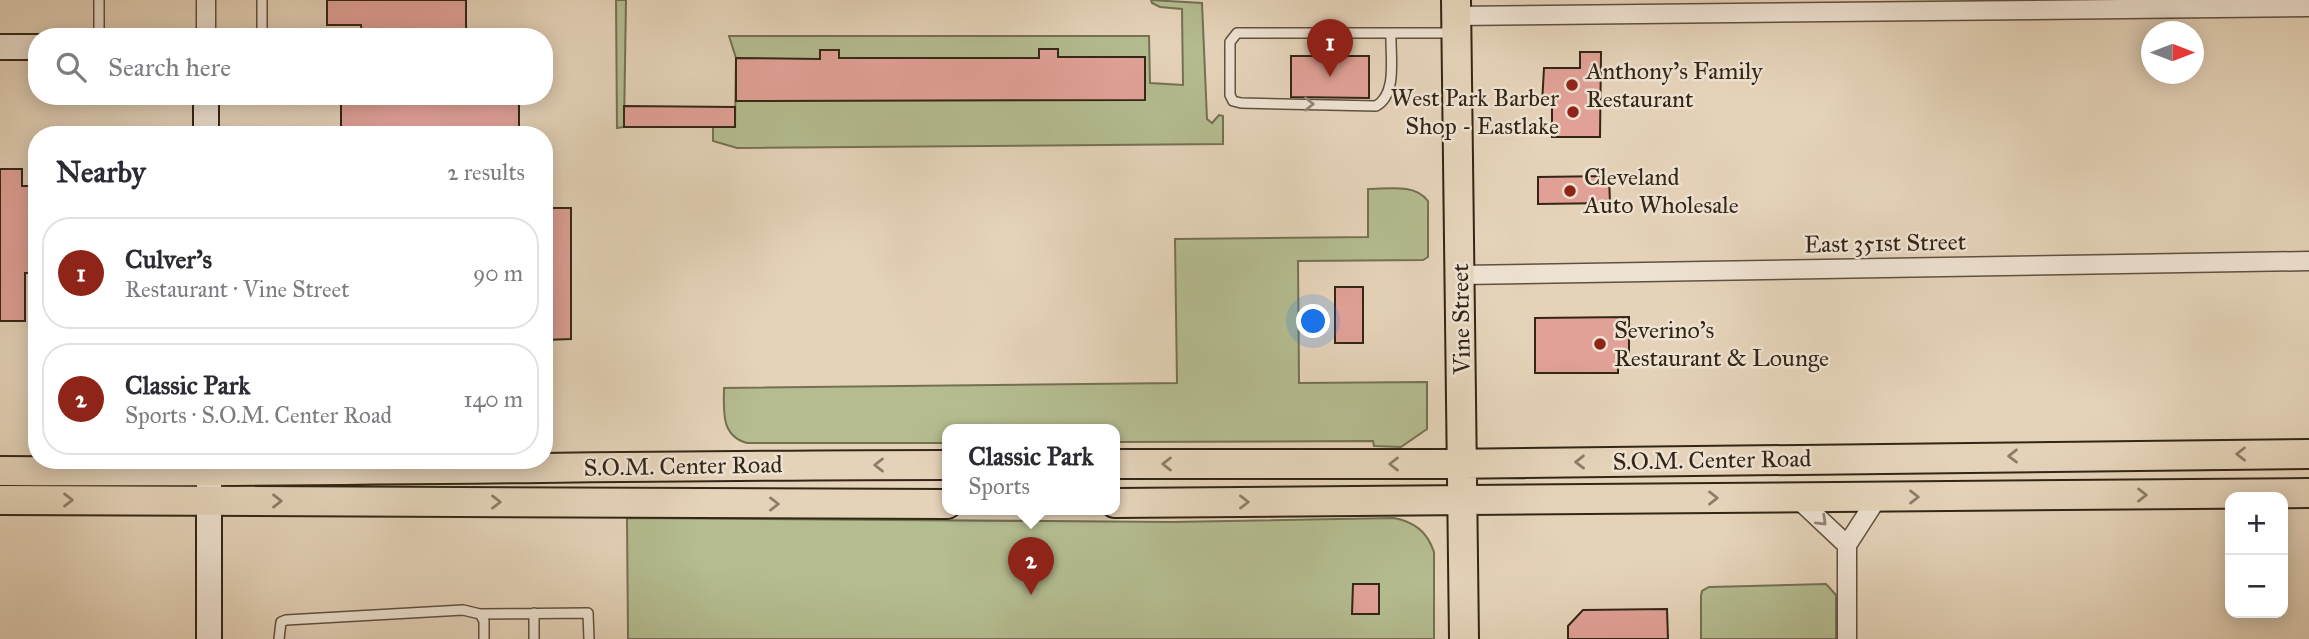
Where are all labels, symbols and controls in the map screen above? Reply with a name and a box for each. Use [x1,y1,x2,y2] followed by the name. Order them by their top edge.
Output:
[1307,19,1353,77] pin: 1
[2141,21,2204,84] north arrow
[28,28,553,105] search box
[52,48,90,86] icon: search
[108,51,231,83] text: Search here
[1585,56,1763,114] place label: Anthony's Family Restaurant
[1564,77,1580,93] marker: Anthony's Family Restaurant
[1391,83,1559,141] place label: West Park Barber Shop - Eastlake
[1304,96,1315,112] one-way arrow
[1565,104,1581,120] marker: West Park Barber Shop - Eastlake
[56,154,146,190] text: Nearby
[447,158,525,186] text: 2 results
[1583,162,1739,220] place label: Cleveland Auto Wholesale
[1562,183,1578,199] marker: Cleveland Auto Wholesale
[1804,227,1967,259] street label: East 351st Street
[125,243,212,275] text: Culver's
[76,259,86,287] text: 1
[473,259,523,287] text: 90 m
[1445,263,1477,376] street label: Vine Street
[125,275,349,303] text: Restaurant · Vine Street
[1296,304,1330,338] your location
[1614,315,1829,373] place label: Severino's Restaurant & Lounge
[1592,336,1608,352] marker: Severino's Restaurant & Lounge
[125,369,250,401] text: Classic Park
[75,385,87,413] text: 2
[463,385,523,413] text: 140 m
[125,401,392,429] text: Sports · S.O.M. Center Road
[942,424,1120,515] popup
[968,440,1094,472] text: Classic Park
[1612,443,1812,477] street label: S.O.M. Center Road
[2235,446,2246,462] one-way arrow
[2008,448,2018,464] one-way arrow
[583,449,783,483] street label: S.O.M. Center Road
[1574,454,1585,470] one-way arrow
[1161,456,1171,472] one-way arrow
[1388,456,1399,472] one-way arrow
[873,457,884,473] one-way arrow
[968,472,1030,500] text: Sports
[2137,487,2148,503] one-way arrow
[1910,489,1920,505] one-way arrow
[1707,491,1718,506] one-way arrow
[63,492,74,508] one-way arrow
[2225,492,2288,618] map controls
[2225,492,2288,555] button: +
[272,493,283,509] one-way arrow
[1240,494,1250,510] one-way arrow
[491,495,502,510] one-way arrow
[769,496,780,512] one-way arrow
[1814,513,1827,526] one-way arrow
[1008,537,1054,595] pin: 2
[2225,555,2288,618] button: −

